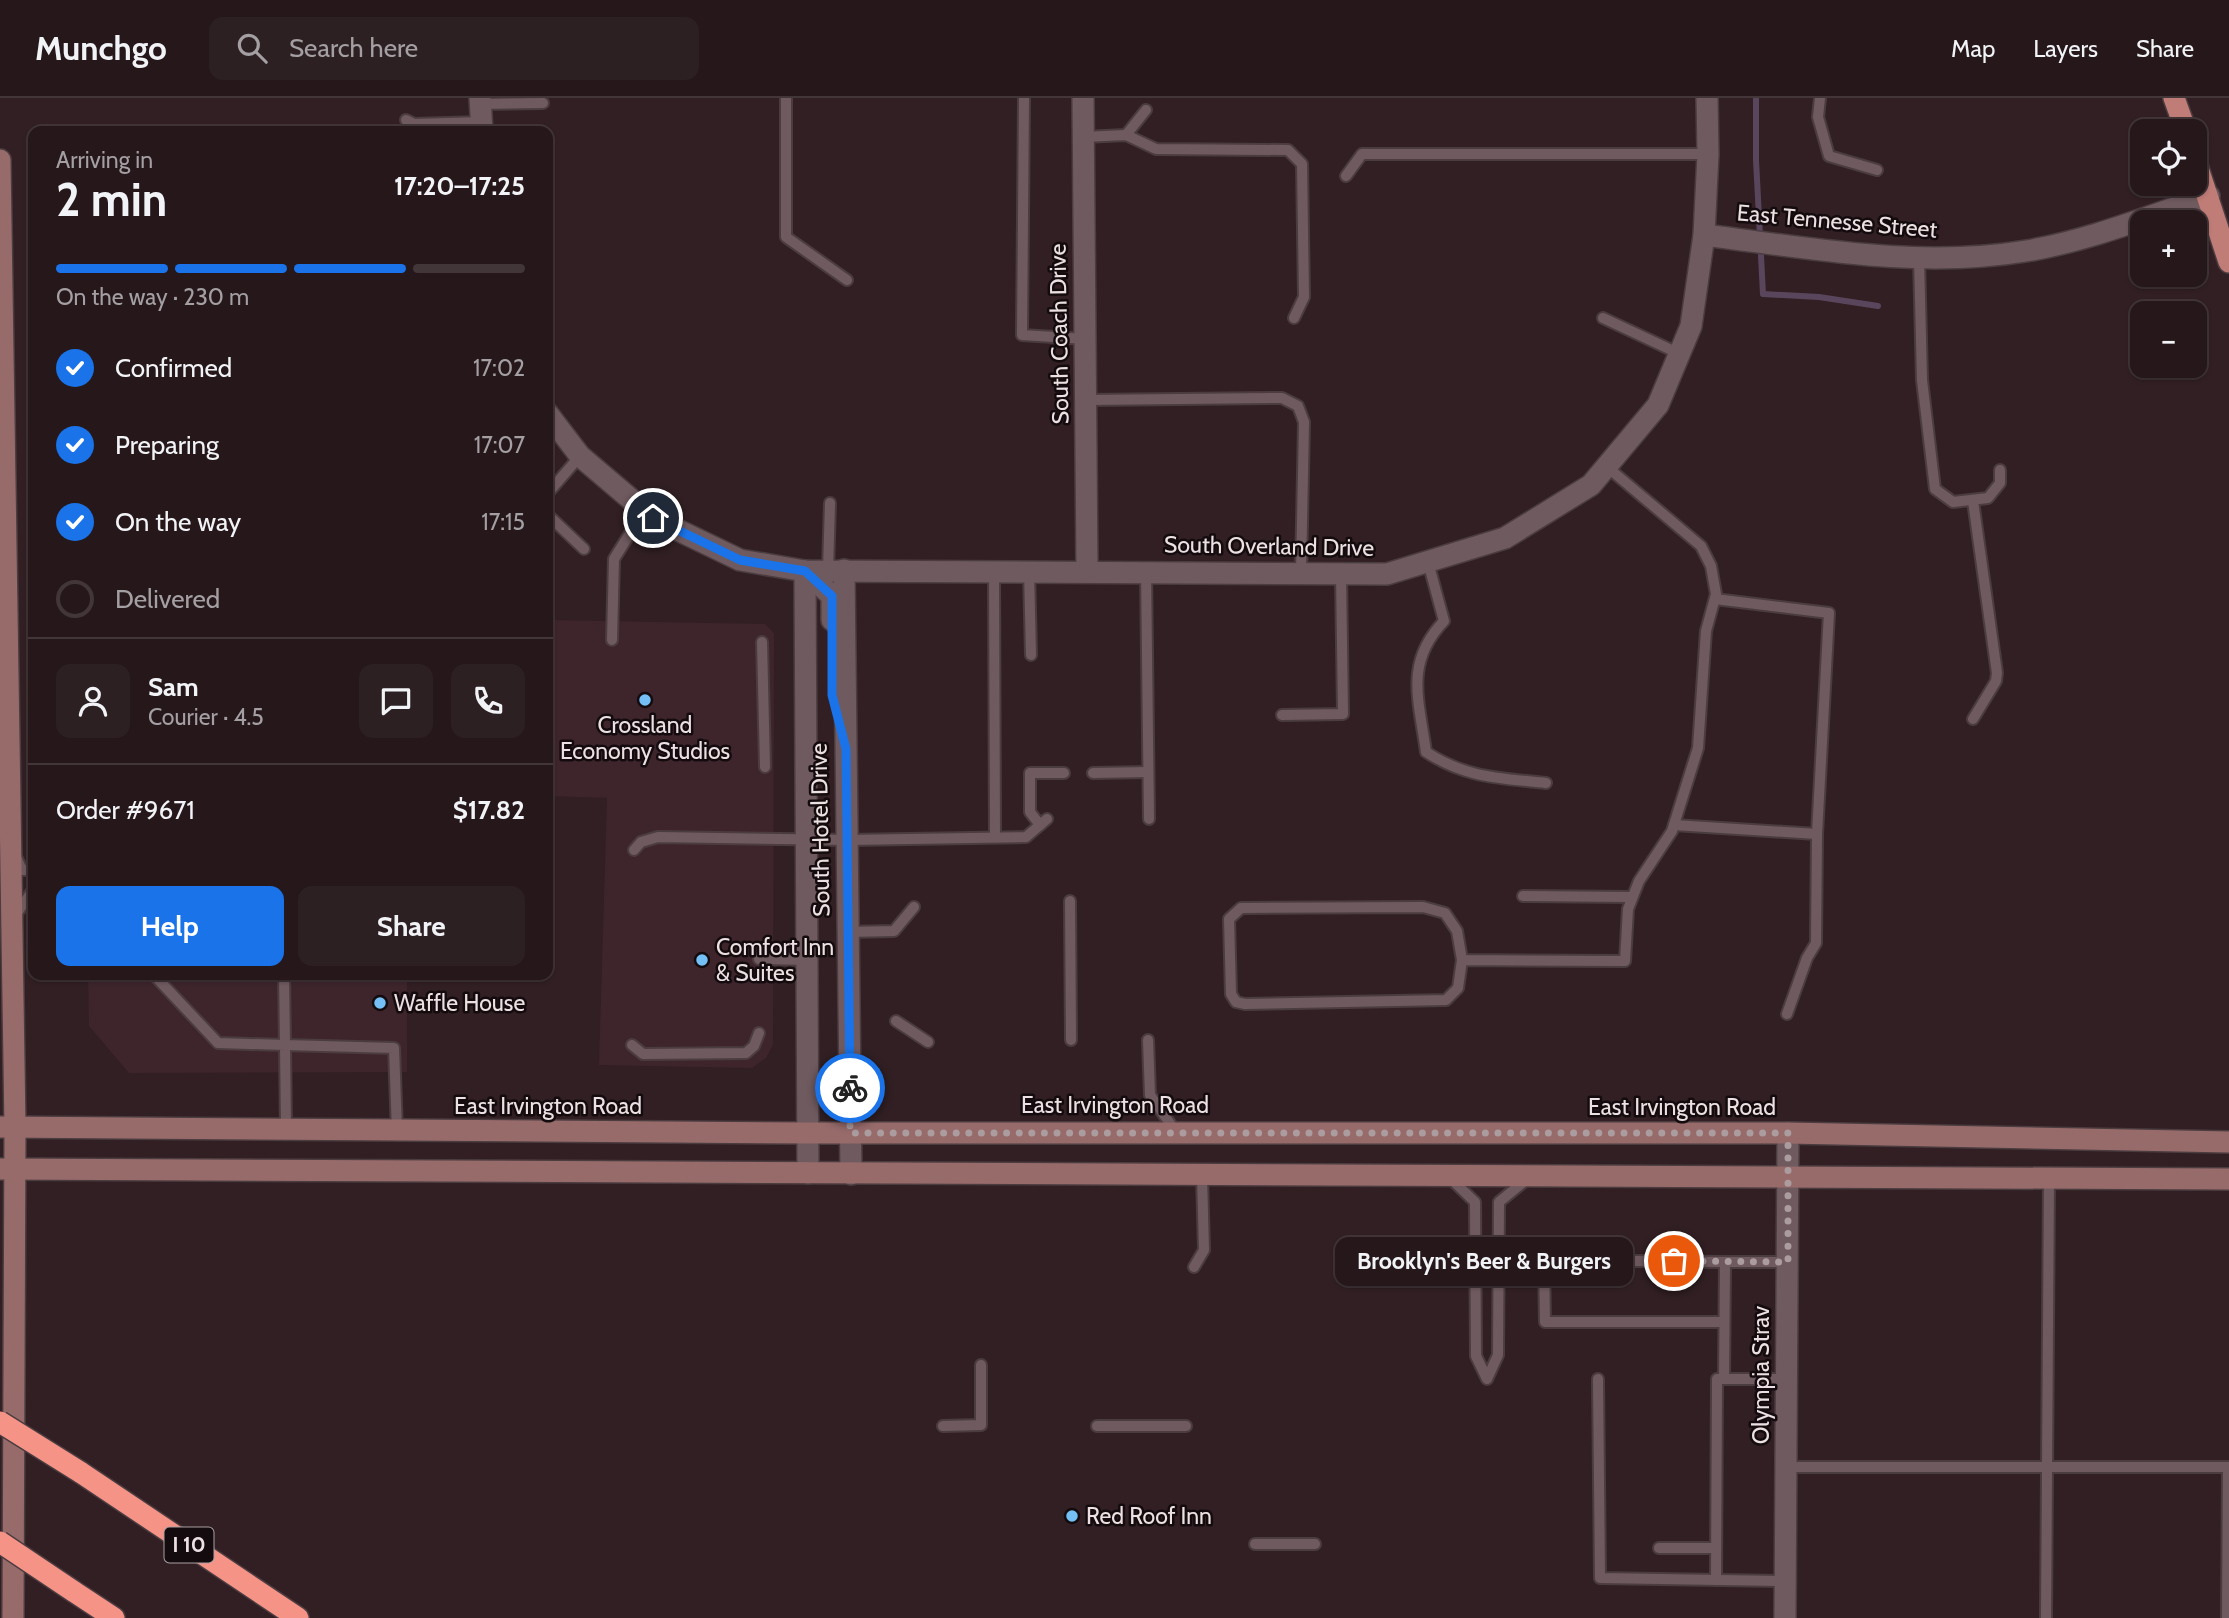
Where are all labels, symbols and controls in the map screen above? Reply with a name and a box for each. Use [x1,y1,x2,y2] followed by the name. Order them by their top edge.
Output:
[209,17,699,80] search box
[35,28,167,68] text: Munchgo
[233,29,271,67] icon: search
[289,32,418,64] text: Search here
[1951,34,1995,63] text: Map
[2033,34,2098,63] text: Layers
[2136,34,2194,63] text: Share
[2130,119,2207,378] map controls
[2130,119,2207,196] button: locate
[56,146,153,174] text: Arriving in
[394,170,525,202] text: 17:20–17:25
[56,172,167,228] text: 2 min
[1736,198,1939,244] street label: East Tennesse Street
[2130,210,2207,287] button: +
[1043,243,1075,425] street label: South Coach Drive
[56,283,249,311] text: On the way · 230 m
[2130,301,2207,378] button: −
[56,349,94,387] icon: check
[115,352,232,384] text: Confirmed
[473,354,525,382] text: 17:02
[56,426,94,464] icon: check
[115,429,219,461] text: Preparing
[474,431,525,459] text: 17:07
[623,488,683,548] pin
[634,499,672,537] icon: home
[56,503,94,541] icon: check
[115,506,241,538] text: On the way
[481,508,525,536] text: 17:15
[1164,530,1375,562] street label: South Overland Drive
[115,583,220,615] text: Delivered
[56,664,130,738] button: person
[359,664,433,738] button: chat
[451,664,525,738] button: phone
[148,671,199,703] text: Sam
[637,692,653,708] marker: Crossland Economy Studios
[148,703,264,731] text: Courier · 4.5
[560,711,730,765] place label: Crossland Economy Studios
[804,743,836,917] street label: South Hotel Drive
[56,794,195,826] text: Order #9671
[453,794,525,826] text: $17.82
[56,886,284,966] button: Help
[298,886,525,966] button: Share
[716,933,834,987] place label: Comfort Inn & Suites
[694,952,710,968] marker: Comfort Inn & Suites
[394,989,525,1017] place label: Waffle House
[372,995,388,1011] marker: Waffle House
[815,1053,885,1123] courier
[831,1069,869,1107] icon: bike
[1021,1091,1209,1119] street label: East Irvington Road
[454,1092,642,1120] street label: East Irvington Road
[1588,1093,1776,1121] street label: East Irvington Road
[1644,1231,1704,1291] pin
[1334,1236,1632,1286] callout: Brooklyn's Beer & Burgers
[1655,1242,1693,1280] icon: bag
[1357,1247,1611,1275] text: Brooklyn's Beer & Burgers
[1747,1305,1775,1444] street label: Olympia Strav
[1086,1502,1212,1530] place label: Red Roof Inn
[1064,1508,1080,1524] marker: Red Roof Inn
[164,1528,214,1562] road number: I 10

